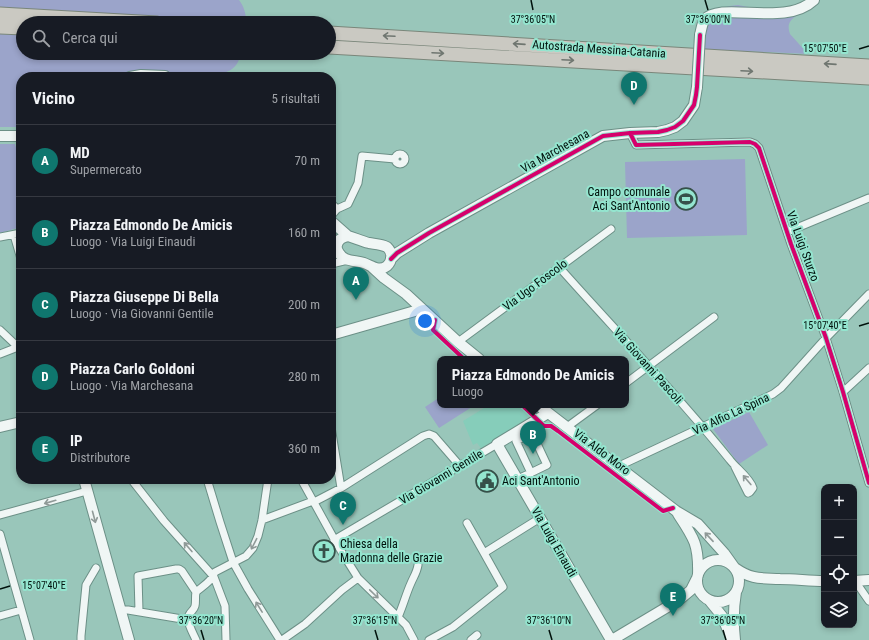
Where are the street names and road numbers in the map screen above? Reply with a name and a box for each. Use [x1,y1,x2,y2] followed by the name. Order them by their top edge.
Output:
[532,37,666,61] street label: Autostrada Messina-Catania
[518,126,592,176] street label: Via Marchesana
[784,209,822,283] street label: Via Luigi Sturzo
[500,256,570,314] street label: Via Ugo Foscolo
[610,325,686,407] street label: Via Giovanni Pascoli
[690,390,772,438] street label: Via Alfio La Spina
[571,426,633,478] street label: Via Aldo Moro
[397,446,486,507] street label: Via Giovanni Gentile
[528,505,580,579] street label: Via Luigi Einaudi

